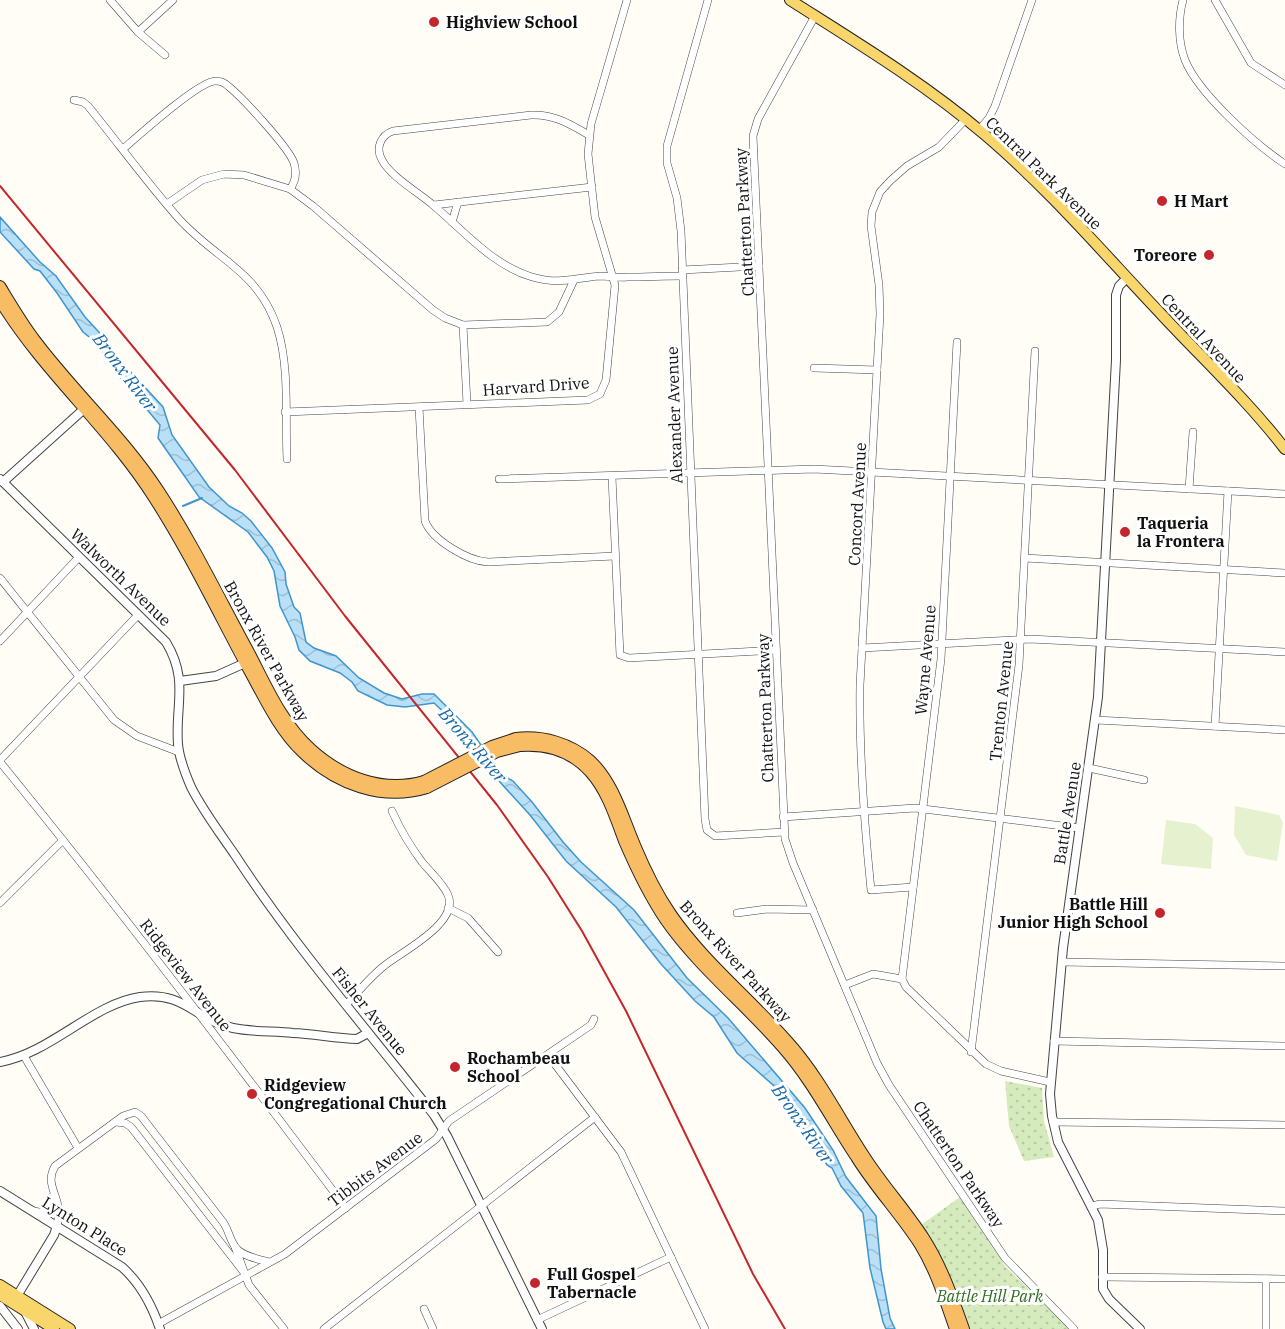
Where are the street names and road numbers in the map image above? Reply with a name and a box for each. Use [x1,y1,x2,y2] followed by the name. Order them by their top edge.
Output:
[982,112,1106,234] street label: Central Park Avenue
[730,147,758,297] street label: Chatterton Parkway
[1157,289,1251,387] street label: Central Avenue
[662,346,686,484] street label: Alexander Avenue
[482,372,590,400] street label: Harvard Drive
[844,442,870,566] street label: Concord Avenue
[66,524,176,630] street label: Walworth Avenue
[220,577,314,725] street label: Bronx River Parkway
[910,604,940,716] street label: Wayne Avenue
[752,633,778,783] street label: Chatterton Parkway
[985,640,1017,762] street label: Trenton Avenue
[1049,760,1085,866] street label: Battle Avenue
[676,896,796,1027] street label: Bronx River Parkway
[136,915,236,1035] street label: Ridgeview Avenue
[328,963,412,1059] street label: Fisher Avenue
[909,1097,1009,1232] street label: Chatterton Parkway
[324,1127,426,1211] street label: Tibbits Avenue
[39,1192,131,1260] street label: Lynton Place

